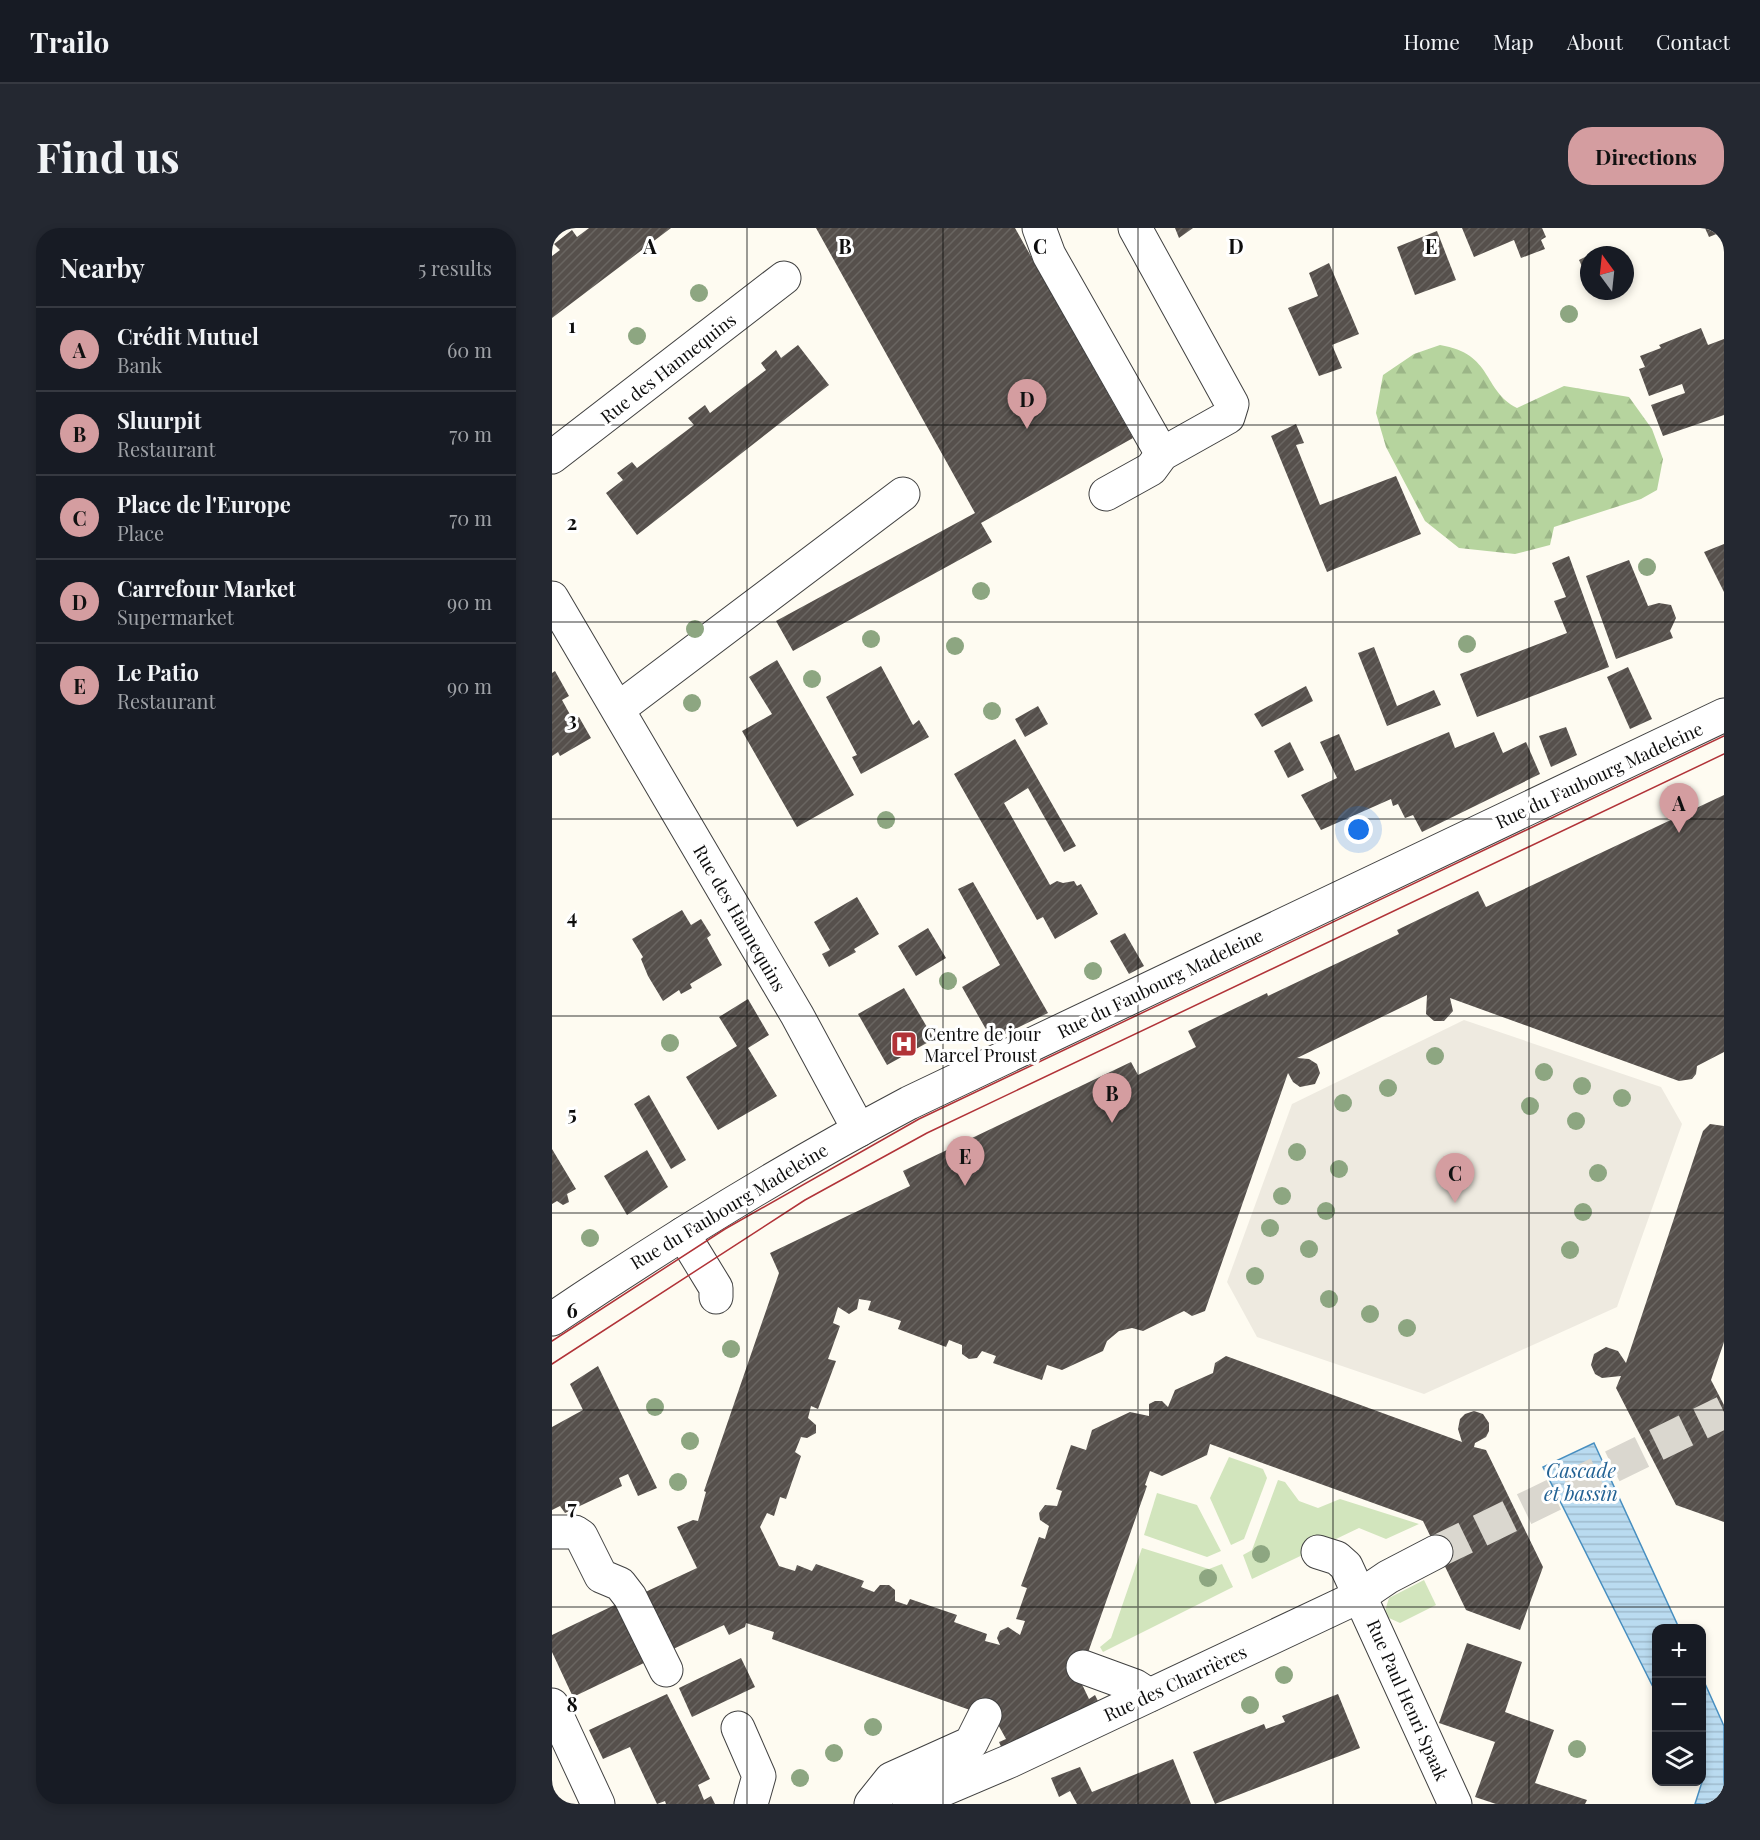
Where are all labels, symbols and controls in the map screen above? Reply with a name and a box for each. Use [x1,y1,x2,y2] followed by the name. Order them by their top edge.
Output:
[30,23,109,60] text: Trailo
[1404,27,1460,55] text: Home
[1493,27,1534,55] text: Map
[1567,27,1623,55] text: About
[1656,27,1730,55] text: Contact
[1568,127,1724,185] button: Directions
[36,128,180,184] text: Find us
[642,232,657,259] text: A
[838,232,852,259] text: B
[1033,232,1047,259] text: C
[1228,232,1244,259] text: D
[1425,232,1437,259] text: E
[1580,246,1634,300] north arrow
[60,250,145,285] text: Nearby
[418,254,492,281] text: 5 results
[595,308,741,428] street label: Rue des Hannequins
[568,311,576,338] text: 1
[117,321,259,351] text: Crédit Mutuel
[73,336,86,363] text: A
[447,336,492,363] text: 60 m
[117,351,162,378] text: Bank
[1008,380,1046,429] pin: D
[117,405,201,435] text: Sluurpit
[73,420,86,447] text: B
[449,420,492,447] text: 70 m
[117,435,216,462] text: Restaurant
[117,489,291,519] text: Place de l'Europe
[72,504,87,531] text: C
[449,504,492,531] text: 70 m
[567,508,577,535] text: 2
[117,519,164,546] text: Place
[117,573,296,603] text: Carrefour Market
[72,588,87,615] text: D
[447,588,492,615] text: 90 m
[117,603,234,630] text: Supermarket
[117,657,199,687] text: Le Patio
[73,672,86,699] text: E
[447,672,492,699] text: 90 m
[117,687,216,714] text: Restaurant
[567,705,577,732] text: 3
[1491,716,1707,834] street label: Rue du Faubourg Madeleine
[1660,784,1698,833] pin: A
[1344,815,1373,844] your location
[688,840,792,996] street label: Rue des Hannequins
[567,902,577,929] text: 4
[1053,923,1267,1043] street label: Rue du Faubourg Madeleine
[924,1022,1041,1067] place label: Centre de jour Marcel Proust
[889,1029,919,1059] hospital icon: Centre de jour Marcel Proust
[1092,1074,1132,1123] pin: B
[567,1099,577,1126] text: 5
[946,1136,984,1186] pin: E
[626,1137,832,1275] street label: Rue du Faubourg Madeleine
[1436,1154,1474,1203] pin: C
[566,1296,578,1323] text: 6
[1544,1456,1618,1506] water label: Cascade et bassin
[567,1493,577,1520] text: 7
[1362,1616,1454,1784] street label: Rue Paul Henri Spaak
[1652,1624,1706,1786] map controls
[1652,1624,1706,1678] button: +
[1100,1639,1250,1727] street label: Rue des Charrières
[1652,1678,1706,1732] button: −
[566,1690,578,1717] text: 8
[1652,1732,1706,1786] button: layers

